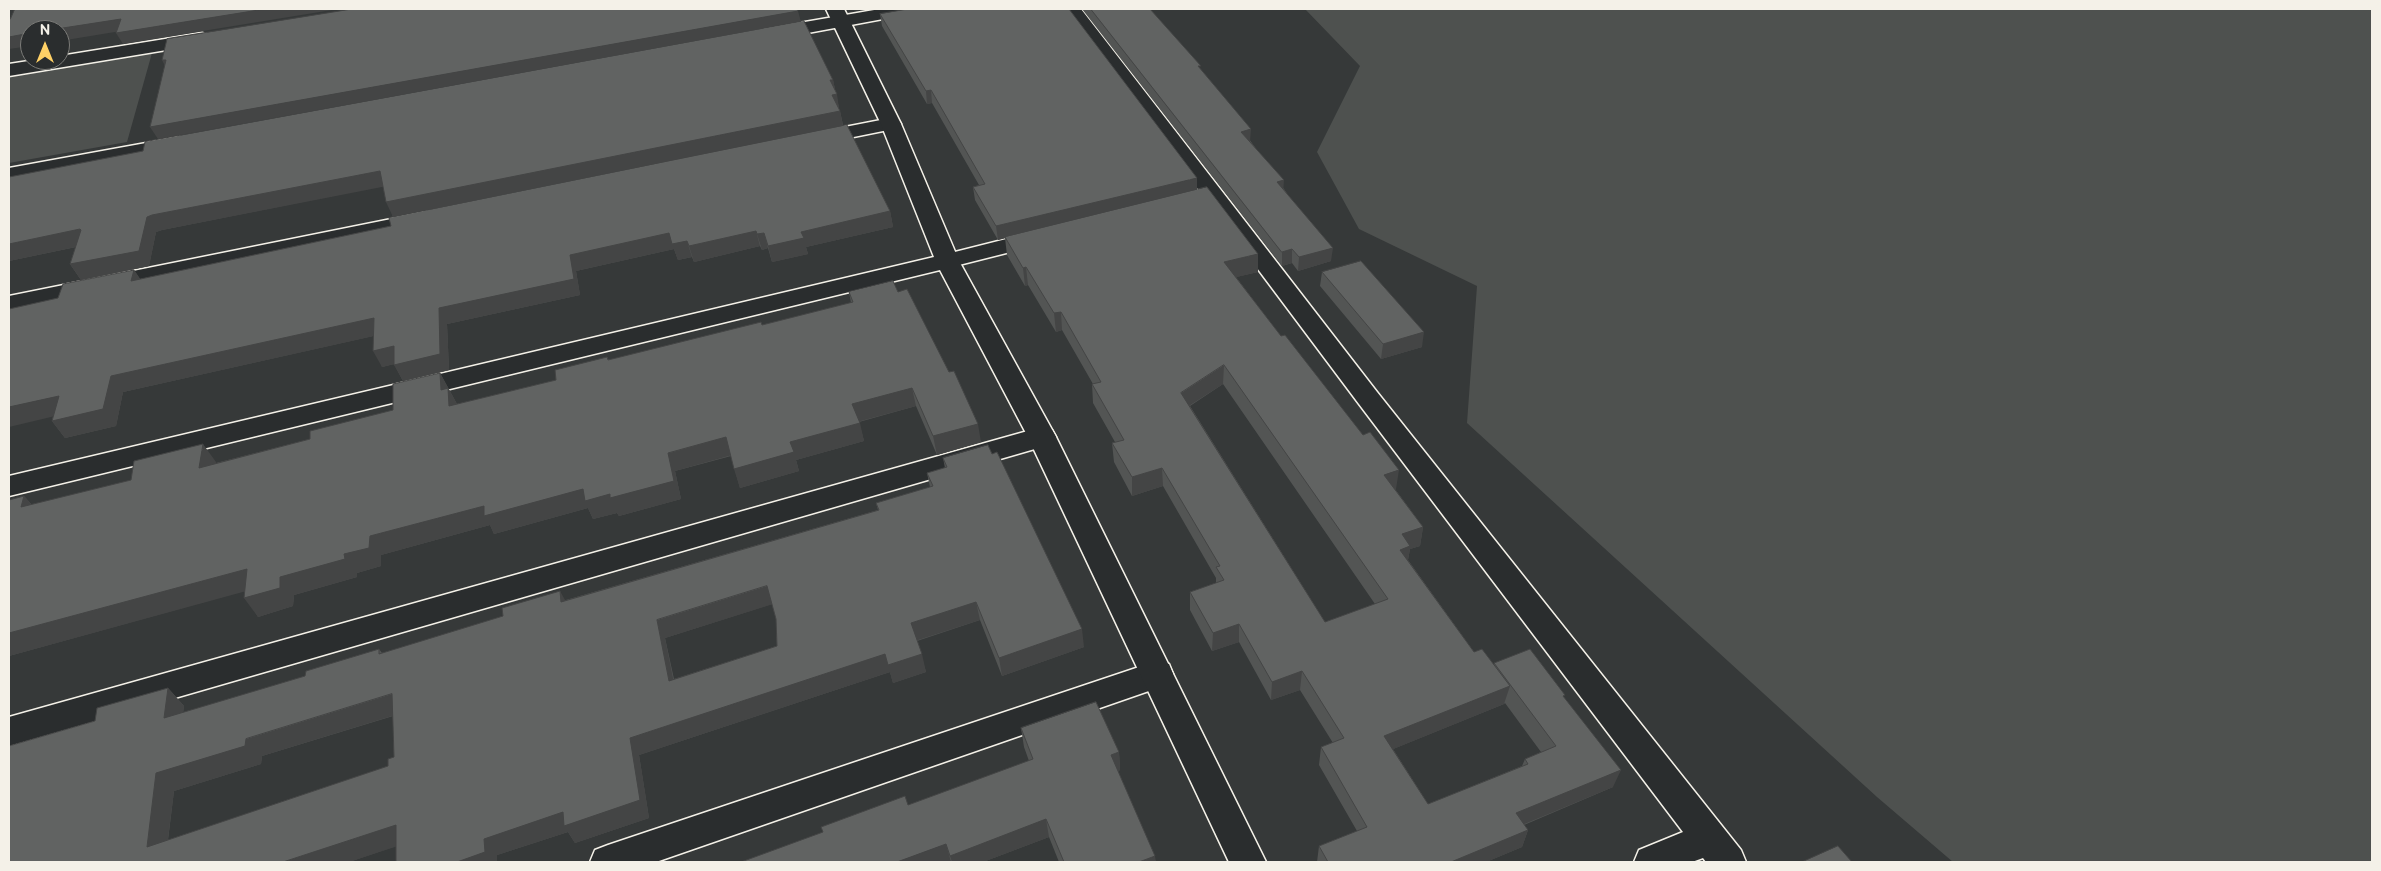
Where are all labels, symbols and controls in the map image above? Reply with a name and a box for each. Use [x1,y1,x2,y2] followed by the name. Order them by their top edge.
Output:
[20,20,70,70] north arrow
[40,22,50,39] text: N

